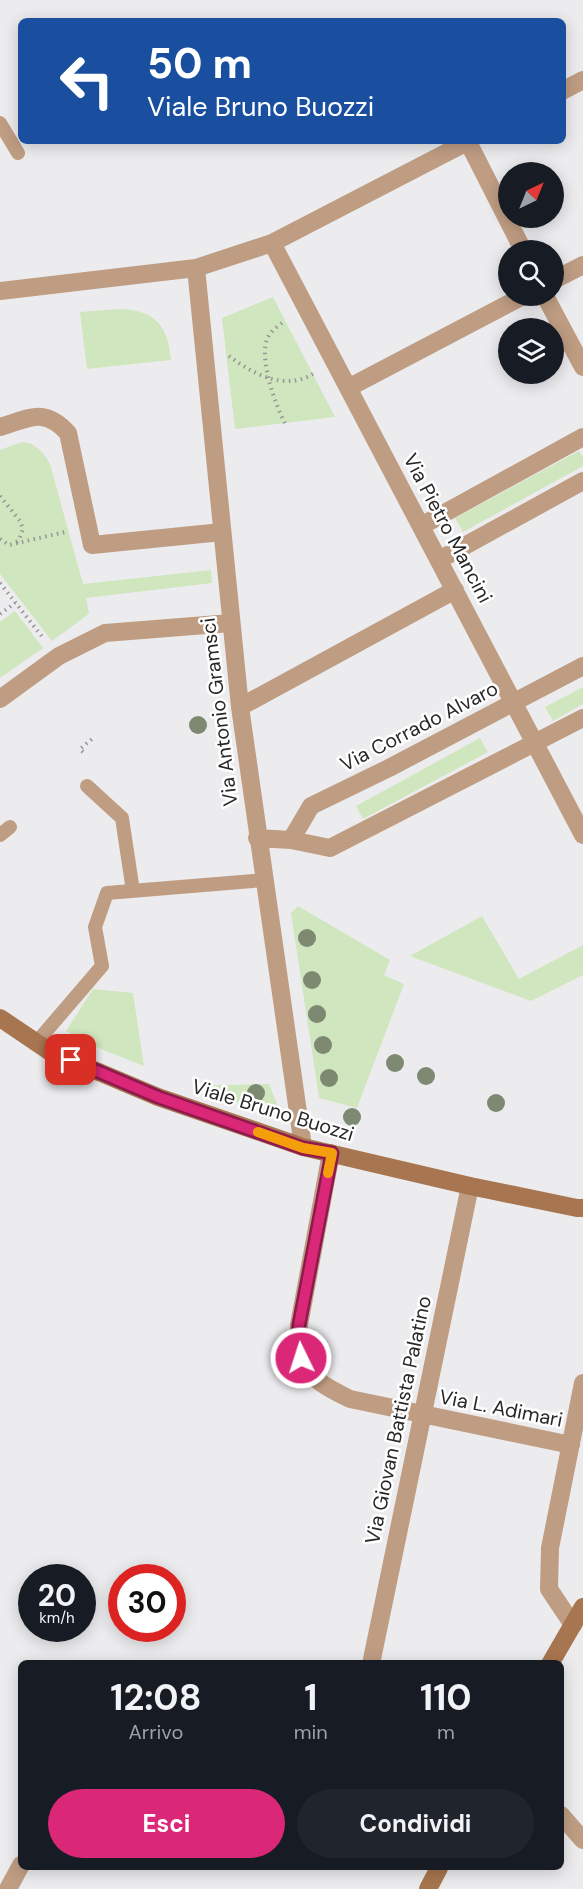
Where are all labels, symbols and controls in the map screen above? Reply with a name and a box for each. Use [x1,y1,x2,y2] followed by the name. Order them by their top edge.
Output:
[147,36,252,91] text: 50 m
[48,42,126,120] icon: left
[147,89,374,124] text: Viale Bruno Buozzi
[498,162,564,228] north arrow
[498,162,564,384] map controls
[498,240,564,306] button: search
[498,318,564,384] button: layers
[398,449,498,607] street label: Via Pietro Mancini
[195,616,243,808] street label: Via Antonio Gramsci
[336,675,502,777] street label: Via Corrado Alvaro
[45,1034,96,1085] pin
[54,1043,87,1076] icon: arrive
[189,1073,357,1147] street label: Viale Bruno Buozzi
[359,1293,437,1547] street label: Via Giovan Battista Palatino
[269,1326,333,1390] position arrow
[437,1383,565,1433] street label: Via L. Adimari
[108,1564,186,1642] speed limit sign: 30
[38,1576,76,1615] text: 20
[39,1608,75,1628] text: km/h
[110,1674,201,1721] text: 12:08
[304,1674,317,1721] text: 1
[420,1674,472,1721] text: 110
[128,1719,183,1745] text: Arrivo
[294,1719,328,1745] text: min
[437,1719,455,1745] text: m
[48,1789,285,1858] button: Esci
[297,1789,534,1858] button: Condividi

